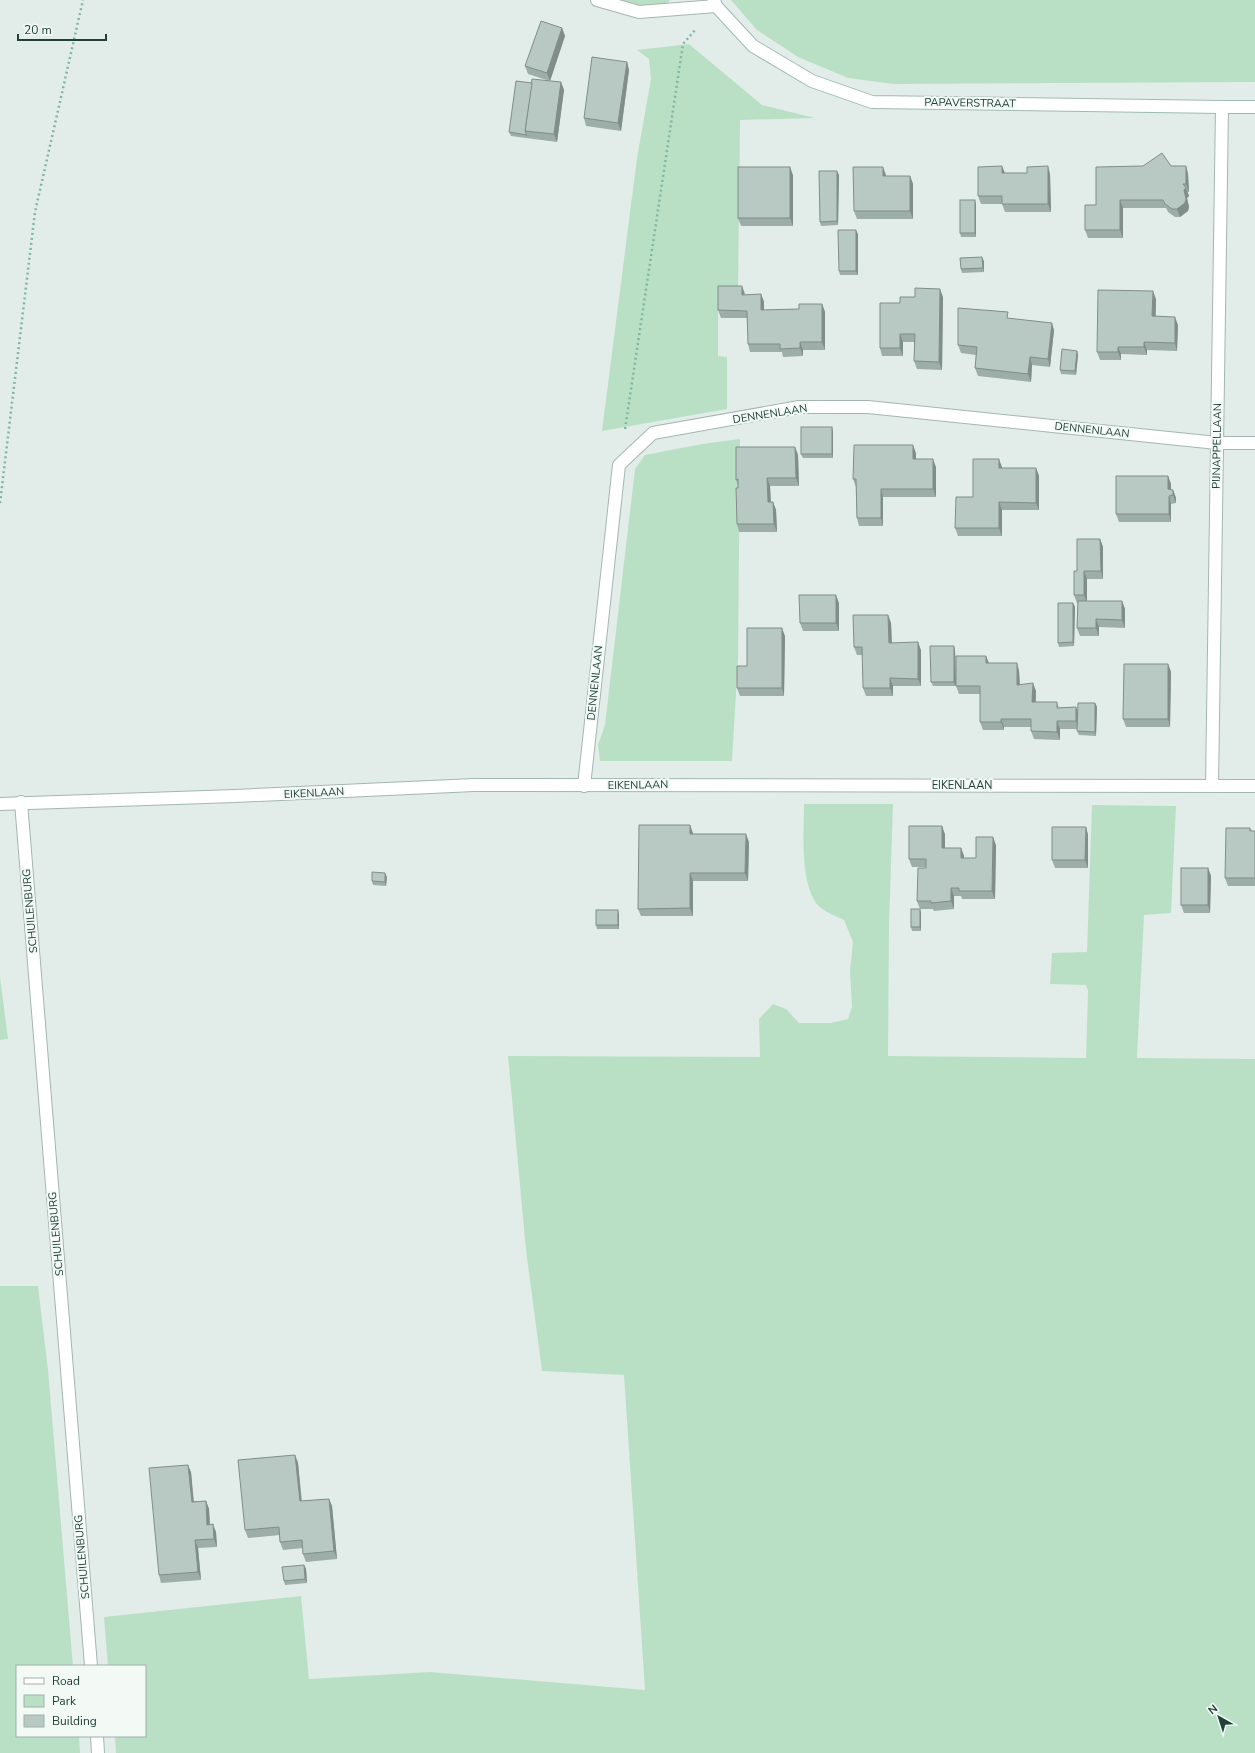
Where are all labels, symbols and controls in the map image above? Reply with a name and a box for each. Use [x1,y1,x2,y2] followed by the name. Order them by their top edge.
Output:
[18,16,106,42] scale bar
[24,22,52,38] text: 20 m
[924,95,1016,111] street label: PAPAVERSTRAAT
[732,401,808,427] street label: DENNENLAAN
[1209,403,1225,489] street label: PIJNAPPELLAAN
[1054,419,1130,441] street label: DENNENLAAN
[584,645,606,721] street label: DENNENLAAN
[608,777,668,793] street label: EIKENLAAN
[932,778,992,793] street label: EIKENLAAN
[283,784,345,802] street label: EIKENLAAN
[19,868,41,954] street label: SCHUILENBURG
[45,1191,67,1277] street label: SCHUILENBURG
[71,1514,93,1600] street label: SCHUILENBURG
[16,1665,146,1737] legend
[52,1673,80,1689] text: Road
[52,1693,77,1709] text: Park
[1199,1697,1239,1737] north arrow
[1205,1701,1221,1718] text: N
[52,1713,97,1729] text: Building

